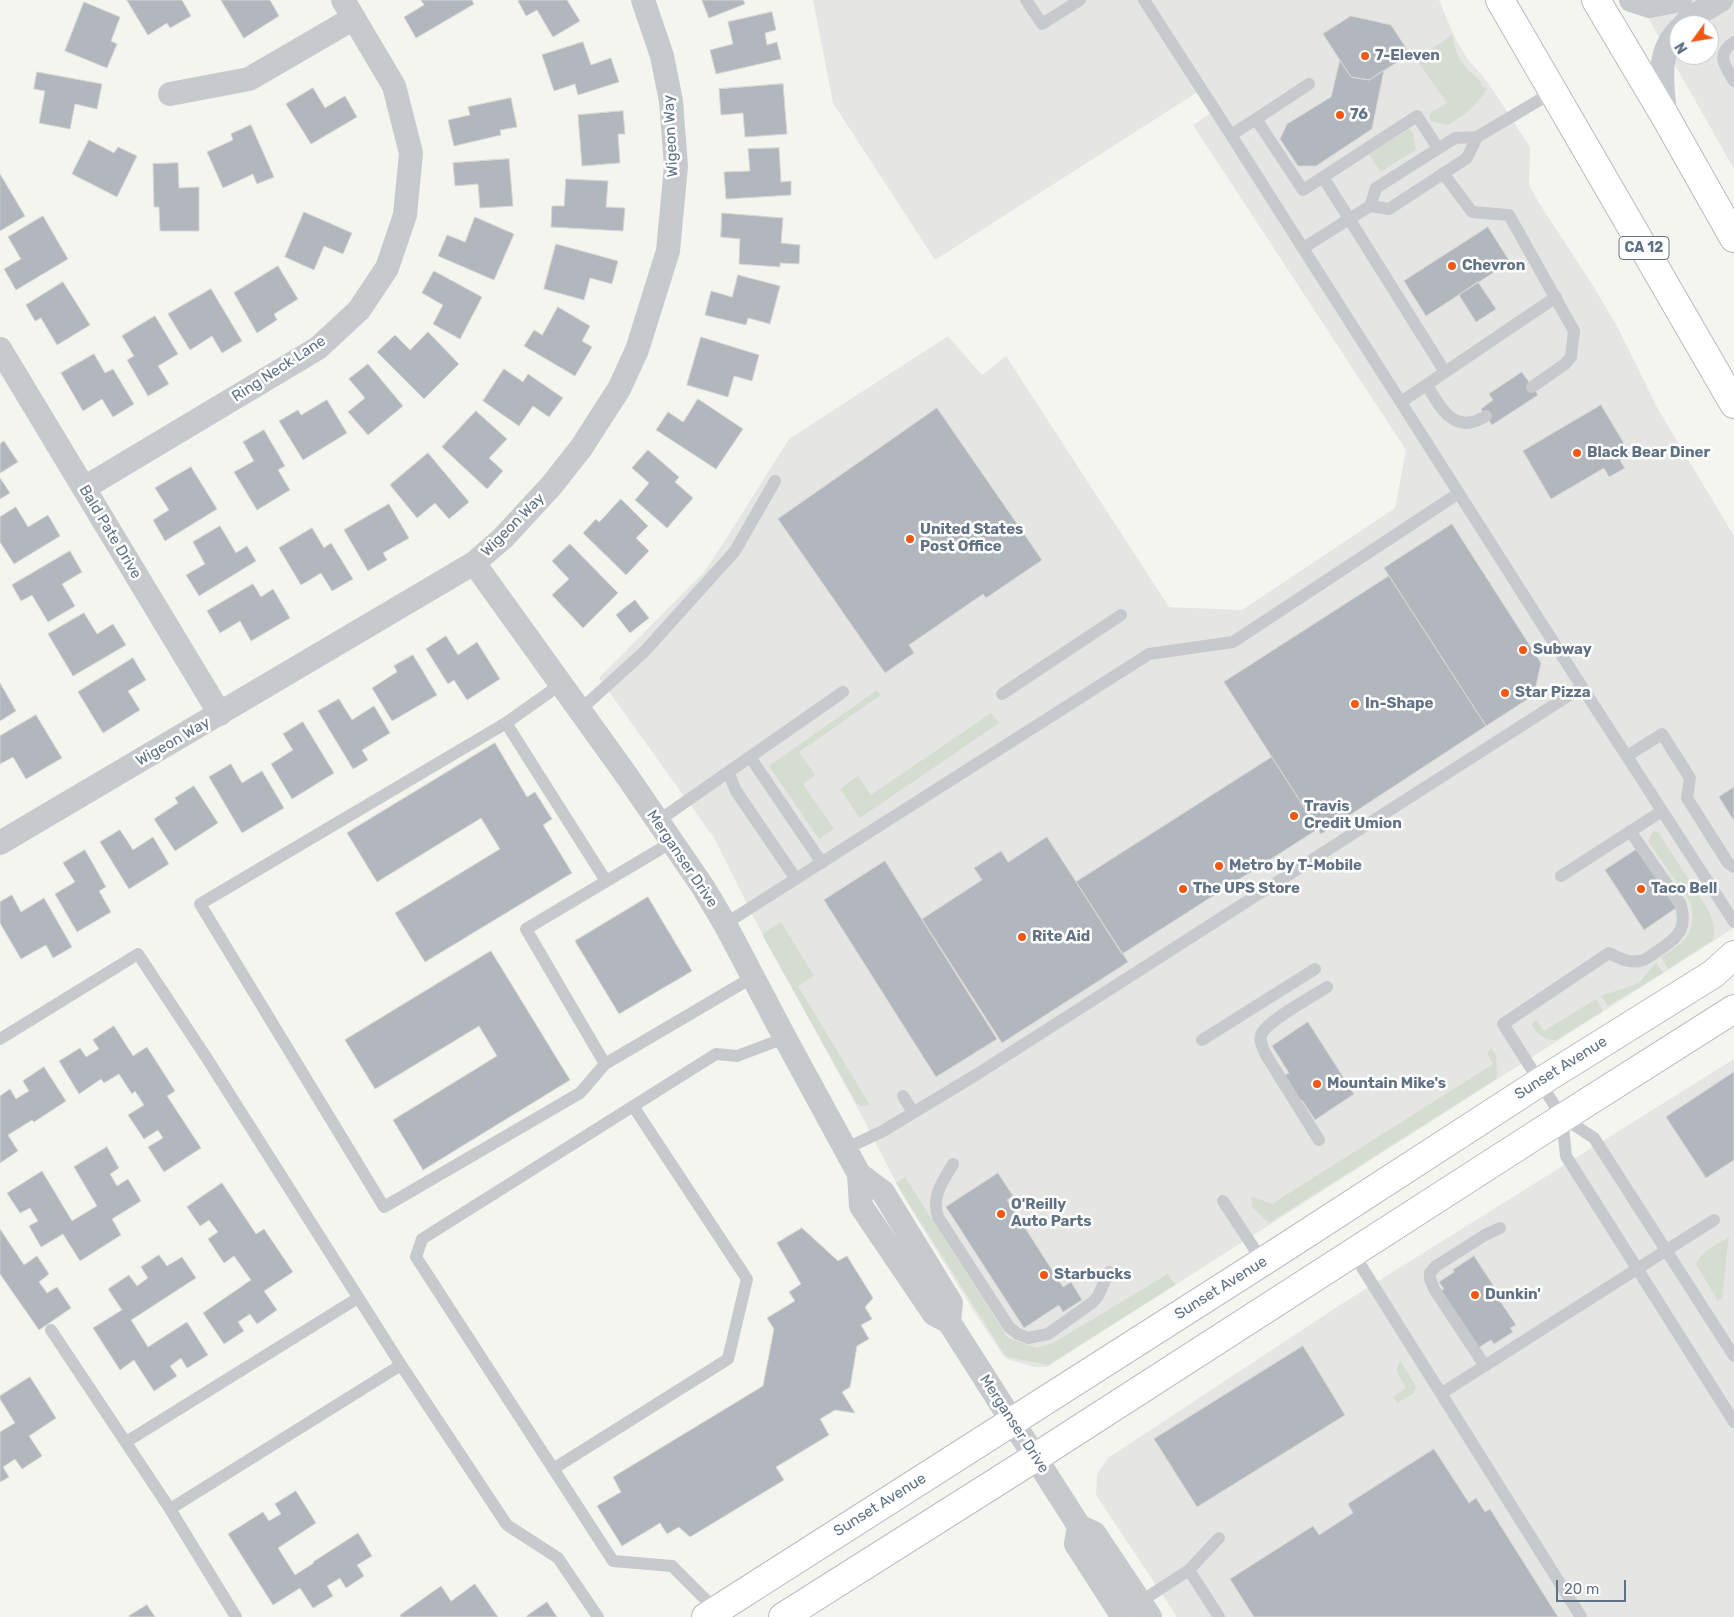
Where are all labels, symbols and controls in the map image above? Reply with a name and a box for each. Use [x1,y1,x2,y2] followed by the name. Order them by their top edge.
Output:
[1669,15,1719,65] north arrow
[1672,39,1692,56] text: N
[1375,47,1440,65] place label: 7-Eleven
[1359,50,1371,62] marker: 7-Eleven
[660,94,682,178] street label: Wigeon Way
[1350,106,1368,124] place label: 76
[1334,109,1346,121] marker: 76
[1619,237,1669,260] road number: CA 12
[1462,257,1525,275] place label: Chevron
[1446,260,1458,272] marker: Chevron
[229,332,329,406] street label: Ring Neck Lane
[1587,444,1710,462] place label: Black Bear Diner
[1571,447,1583,459] marker: Black Bear Diner
[75,482,145,582] street label: Bald Pate Drive
[477,489,549,561] street label: Wigeon Way
[920,521,1023,556] place label: United States Post Office
[904,533,916,545] marker: United States Post Office
[1533,641,1592,659] place label: Subway
[1517,644,1529,656] marker: Subway
[1515,684,1591,702] place label: Star Pizza
[1499,687,1511,699] marker: Star Pizza
[1365,695,1433,713] place label: In-Shape
[1349,698,1361,710] marker: In-Shape
[133,714,213,770] street label: Wigeon Way
[1304,798,1402,833] place label: Travis Credit Umion
[643,807,721,911] street label: Merganser Drive
[1288,810,1300,822] marker: Travis Credit Umion
[1229,857,1362,875] place label: Metro by T-Mobile
[1213,860,1225,872] marker: Metro by T-Mobile
[1193,880,1300,898] place label: The UPS Store
[1651,880,1717,898] place label: Taco Bell
[1177,883,1189,895] marker: The UPS Store
[1635,883,1647,895] marker: Taco Bell
[1032,928,1090,946] place label: Rite Aid
[1016,931,1028,943] marker: Rite Aid
[1511,1032,1611,1104] street label: Sunset Avenue
[1327,1075,1446,1093] place label: Mountain Mike's
[1311,1078,1323,1090] marker: Mountain Mike's
[1011,1196,1092,1231] place label: O'Reilly Auto Parts
[995,1208,1007,1220] marker: O'Reilly Auto Parts
[1171,1252,1271,1324] street label: Sunset Avenue
[1054,1266,1131,1284] place label: Starbucks
[1038,1269,1050,1281] marker: Starbucks
[1485,1286,1541,1304] place label: Dunkin'
[1469,1289,1481,1301] marker: Dunkin'
[975,1371,1053,1477] street label: Merganser Drive
[830,1469,930,1541] street label: Sunset Avenue
[1559,1570,1629,1602] scale bar
[1564,1580,1599,1598] text: 20 m

